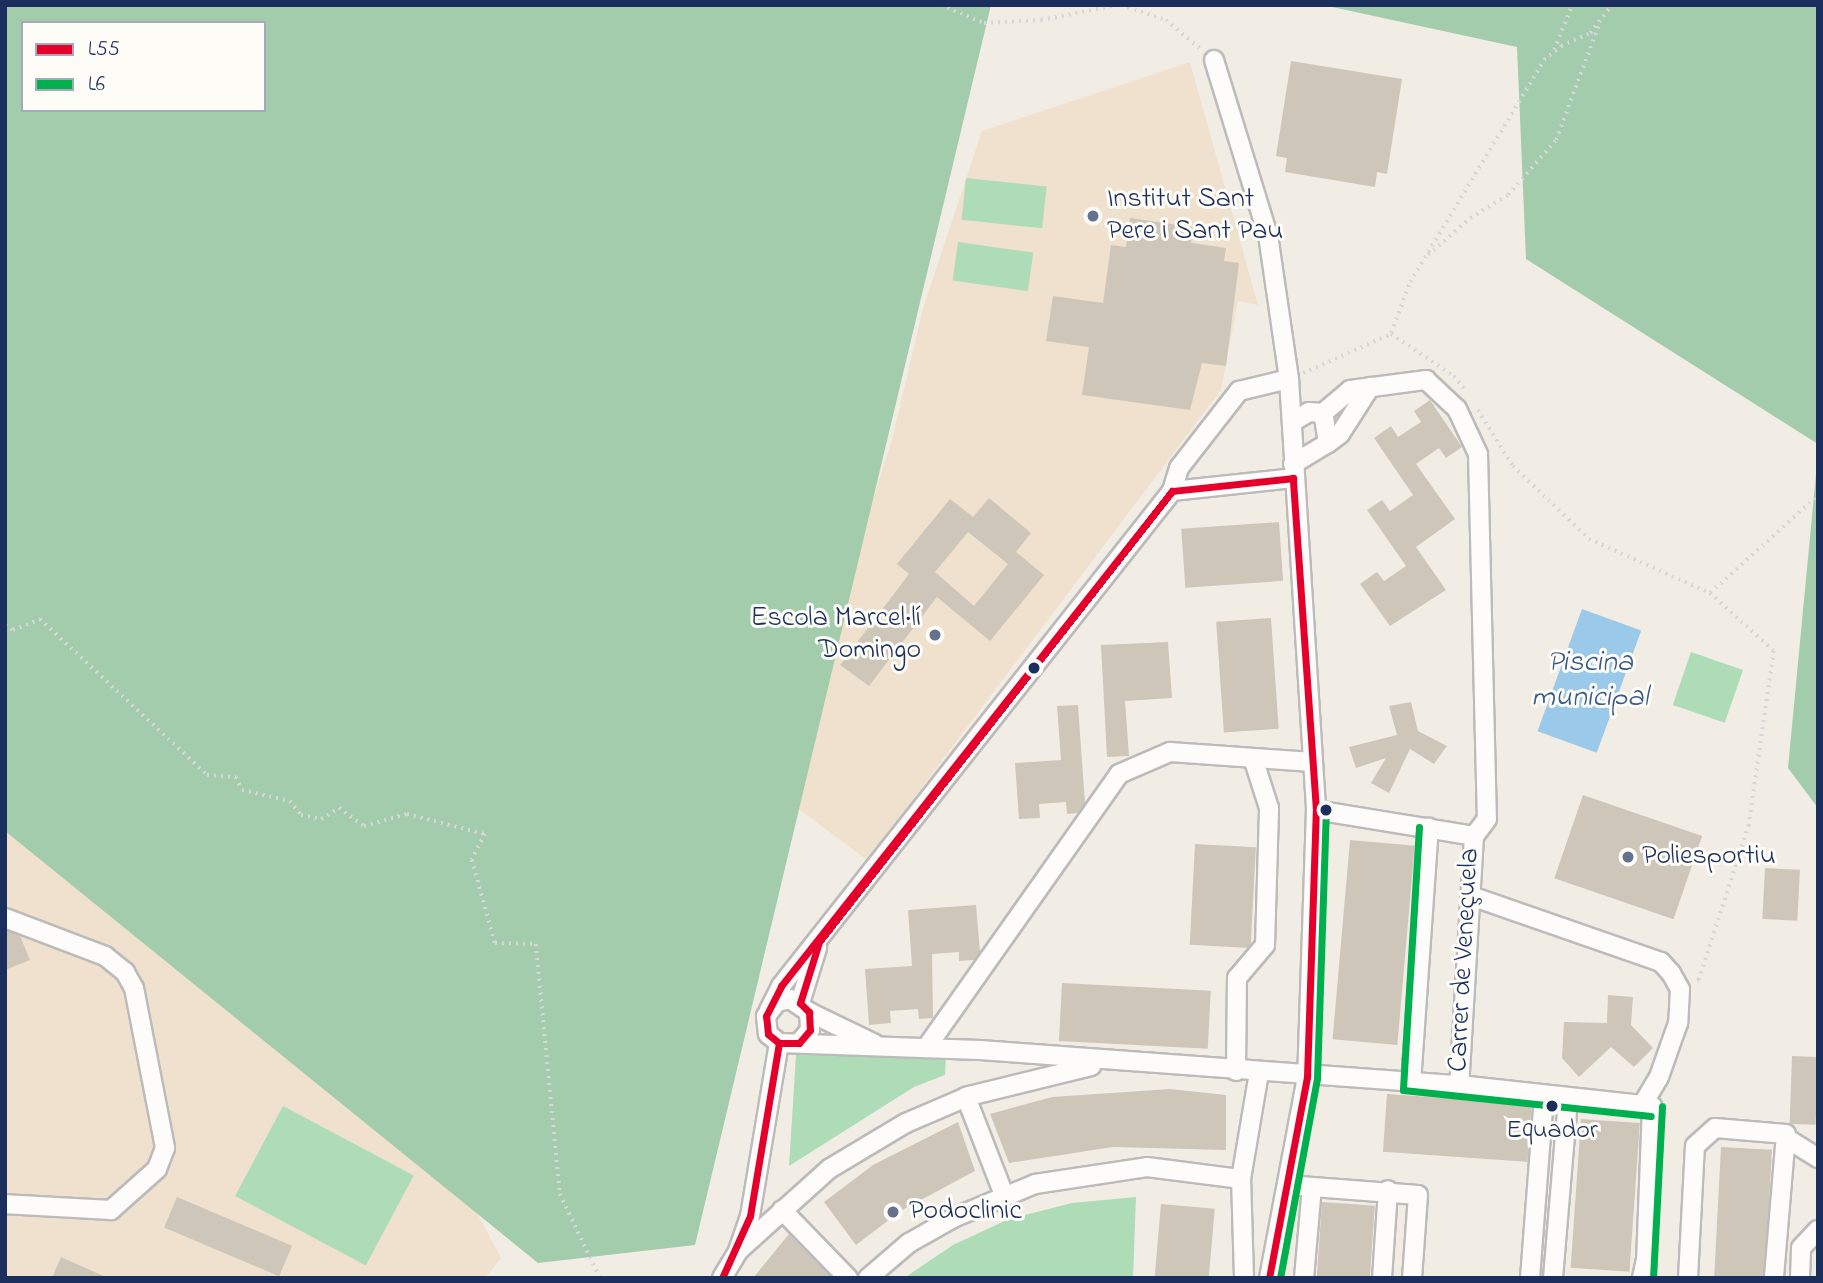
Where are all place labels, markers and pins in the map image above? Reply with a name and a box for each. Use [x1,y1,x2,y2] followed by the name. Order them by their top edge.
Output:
[1107,183,1283,249] place label: Institut Sant Pere i Sant Pau
[1085,208,1101,224] marker: Institut Sant Pere i Sant Pau
[751,602,921,668] place label: Escola Marcel·lí Domingo
[927,627,943,643] marker: Escola Marcel·lí Domingo
[1027,661,1041,675] unlabelled marker
[1319,803,1333,817] unlabelled marker
[1642,840,1776,874] place label: Poliesportiu
[1620,849,1636,865] marker: Poliesportiu
[1545,1099,1559,1113] marker: Equador
[1506,1116,1598,1148] place label: Equador
[909,1195,1022,1229] place label: Podoclinic
[883,1202,903,1222] marker: Podoclinic

